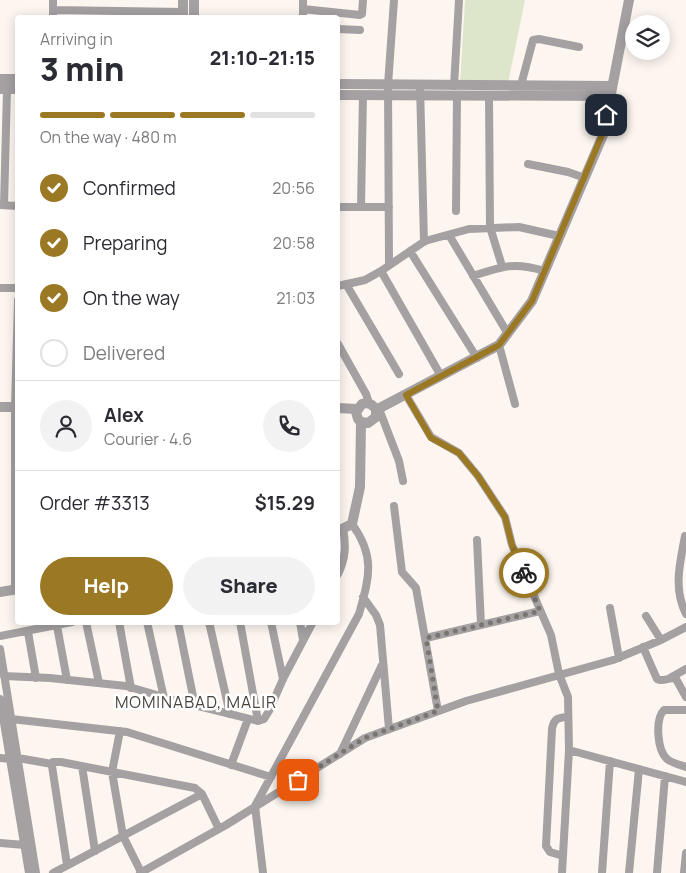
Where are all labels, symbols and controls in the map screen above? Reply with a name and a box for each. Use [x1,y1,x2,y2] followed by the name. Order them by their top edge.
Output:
[625,15,670,60] map controls
[625,15,670,60] button: layers
[40,28,113,50] text: Arriving in
[210,45,315,71] text: 21:10–21:15
[40,47,124,91] text: 3 min
[585,94,627,136] pin
[592,101,620,129] icon: home
[40,126,177,148] text: On the way · 480 m
[40,174,68,202] icon: check
[83,175,176,201] text: Confirmed
[272,177,315,199] text: 20:56
[40,229,68,257] icon: check
[83,230,168,256] text: Preparing
[273,232,315,254] text: 20:58
[40,284,68,312] icon: check
[83,285,180,311] text: On the way
[276,287,315,309] text: 21:03
[83,340,165,366] text: Delivered
[40,400,92,452] button: person
[263,400,315,452] button: phone
[104,402,144,428] text: Alex
[104,428,192,450] text: Courier · 4.6
[40,490,150,516] text: Order #3313
[255,490,315,516] text: $15.29
[499,548,549,598] courier
[40,557,173,615] button: Help
[183,557,315,615] button: Share
[510,559,538,587] icon: bike
[115,691,277,713] district label: MOMINABAD, MALIR
[277,759,319,801] pin
[284,766,312,794] icon: bag

